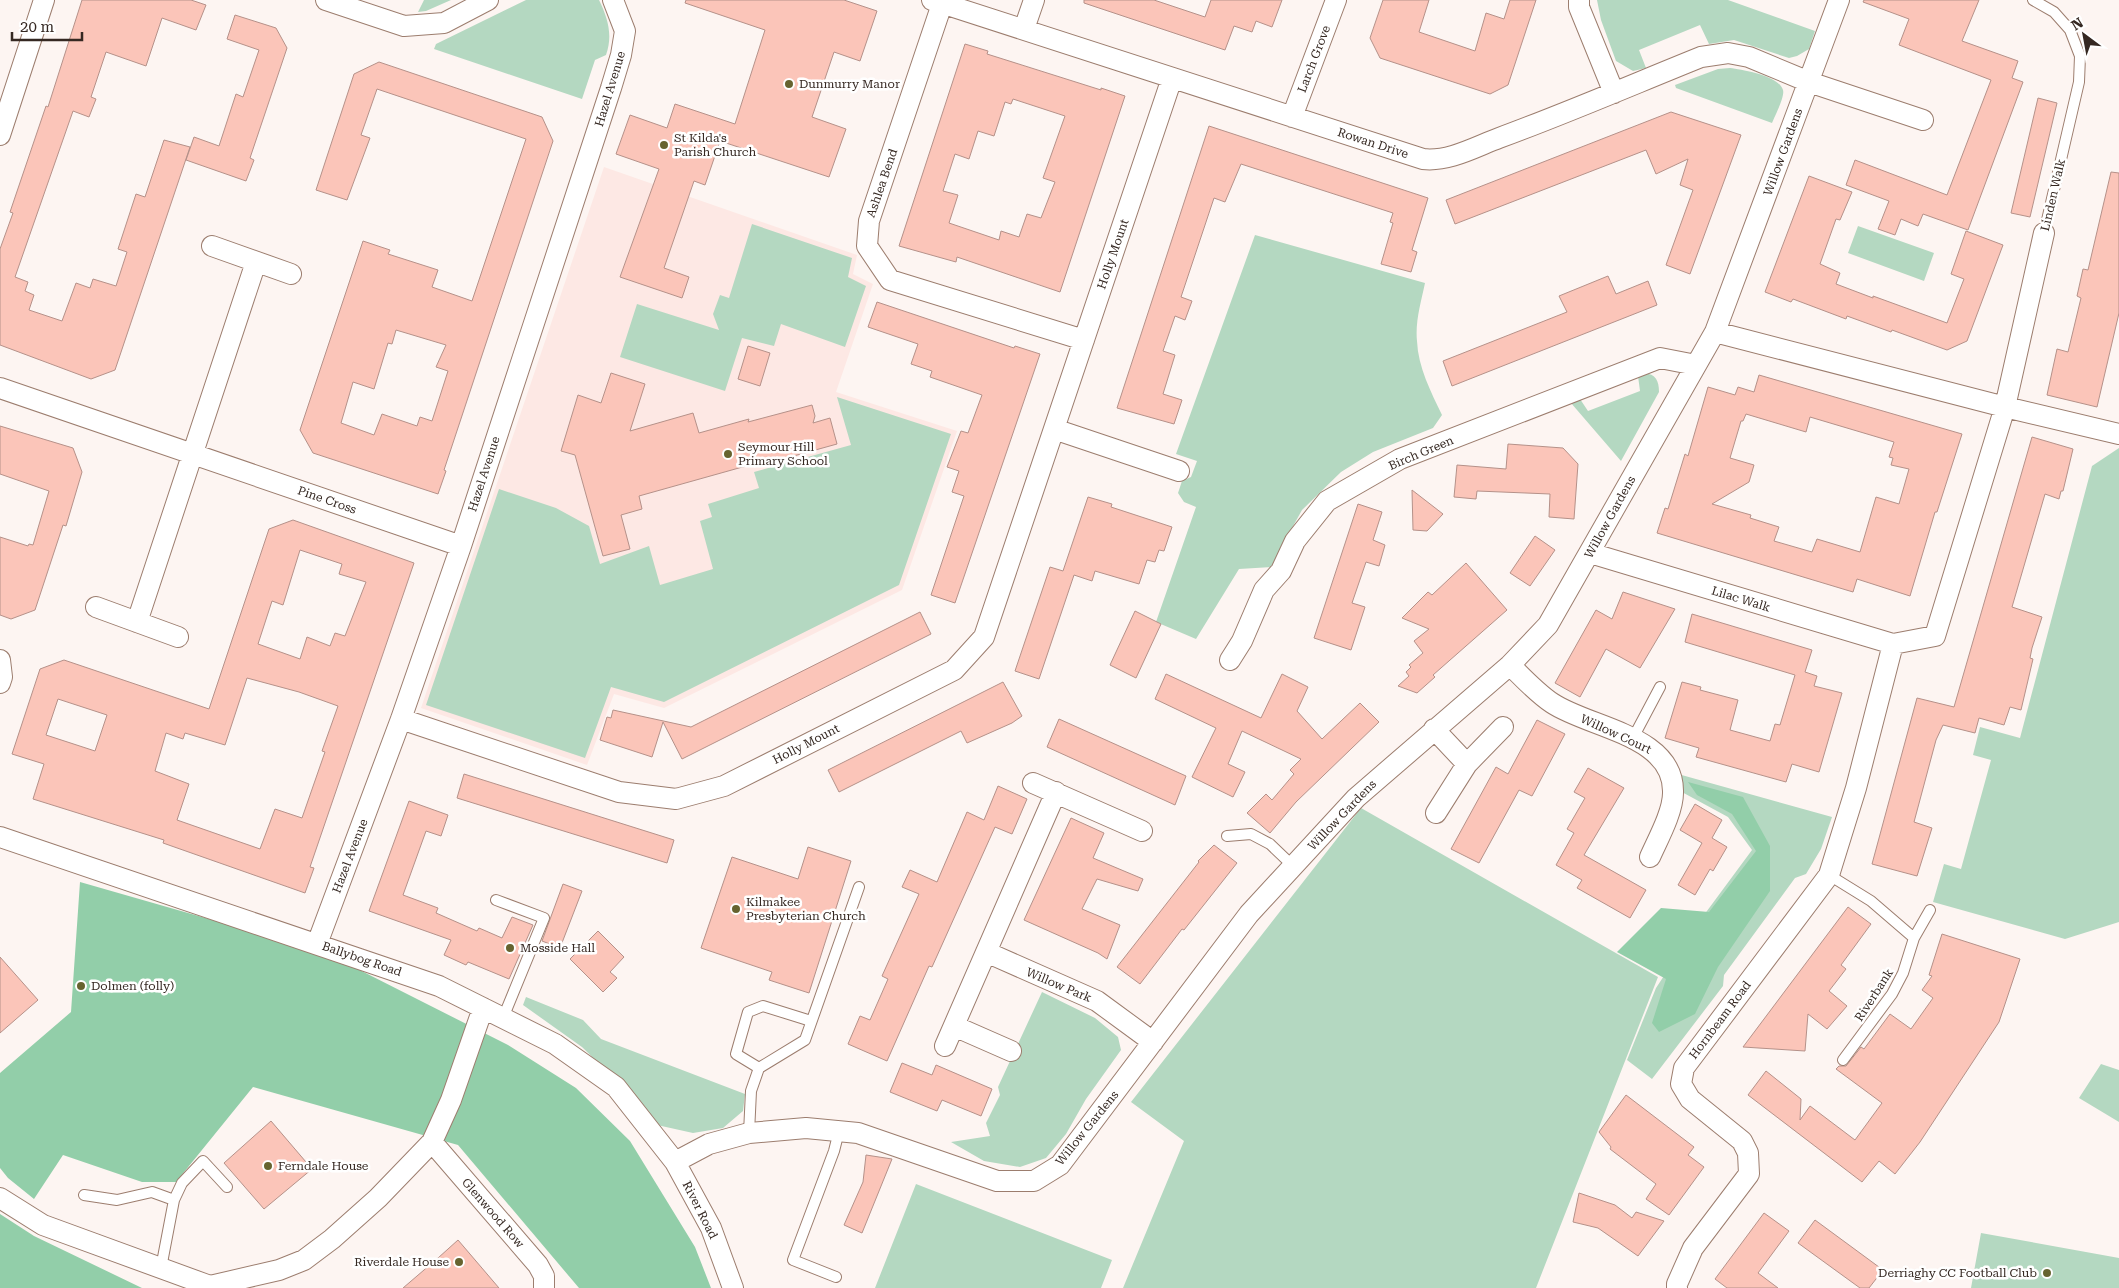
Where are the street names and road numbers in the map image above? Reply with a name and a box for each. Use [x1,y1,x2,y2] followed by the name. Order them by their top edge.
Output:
[1295,23,1333,95] street label: Larch Grove
[592,49,628,128] street label: Hazel Avenue
[1761,106,1805,198] street label: Willow Gardens
[1336,125,1411,161] street label: Rowan Drive
[864,147,900,219] street label: Ashlea Bend
[2038,157,2068,232] street label: Linden Walk
[1094,217,1132,291] street label: Holly Mount
[1386,433,1456,473] street label: Birch Green
[465,434,503,513] street label: Hazel Avenue
[1582,473,1639,561] street label: Willow Gardens
[296,483,358,517] street label: Pine Cross
[1710,583,1772,615] street label: Lilac Walk
[1578,711,1654,757] street label: Willow Court
[770,721,842,767] street label: Holly Mount
[1305,777,1379,853] street label: Willow Gardens
[329,817,371,895] street label: Hazel Avenue
[320,939,404,979] street label: Ballybog Road
[1024,965,1094,1005] street label: Willow Park
[1852,966,1896,1024] street label: Riverbank
[1686,978,1754,1062] street label: Hornbeam Road
[1053,1088,1122,1168] street label: Willow Gardens
[459,1175,527,1251] street label: Glenwood Row
[679,1179,721,1241] street label: River Road

